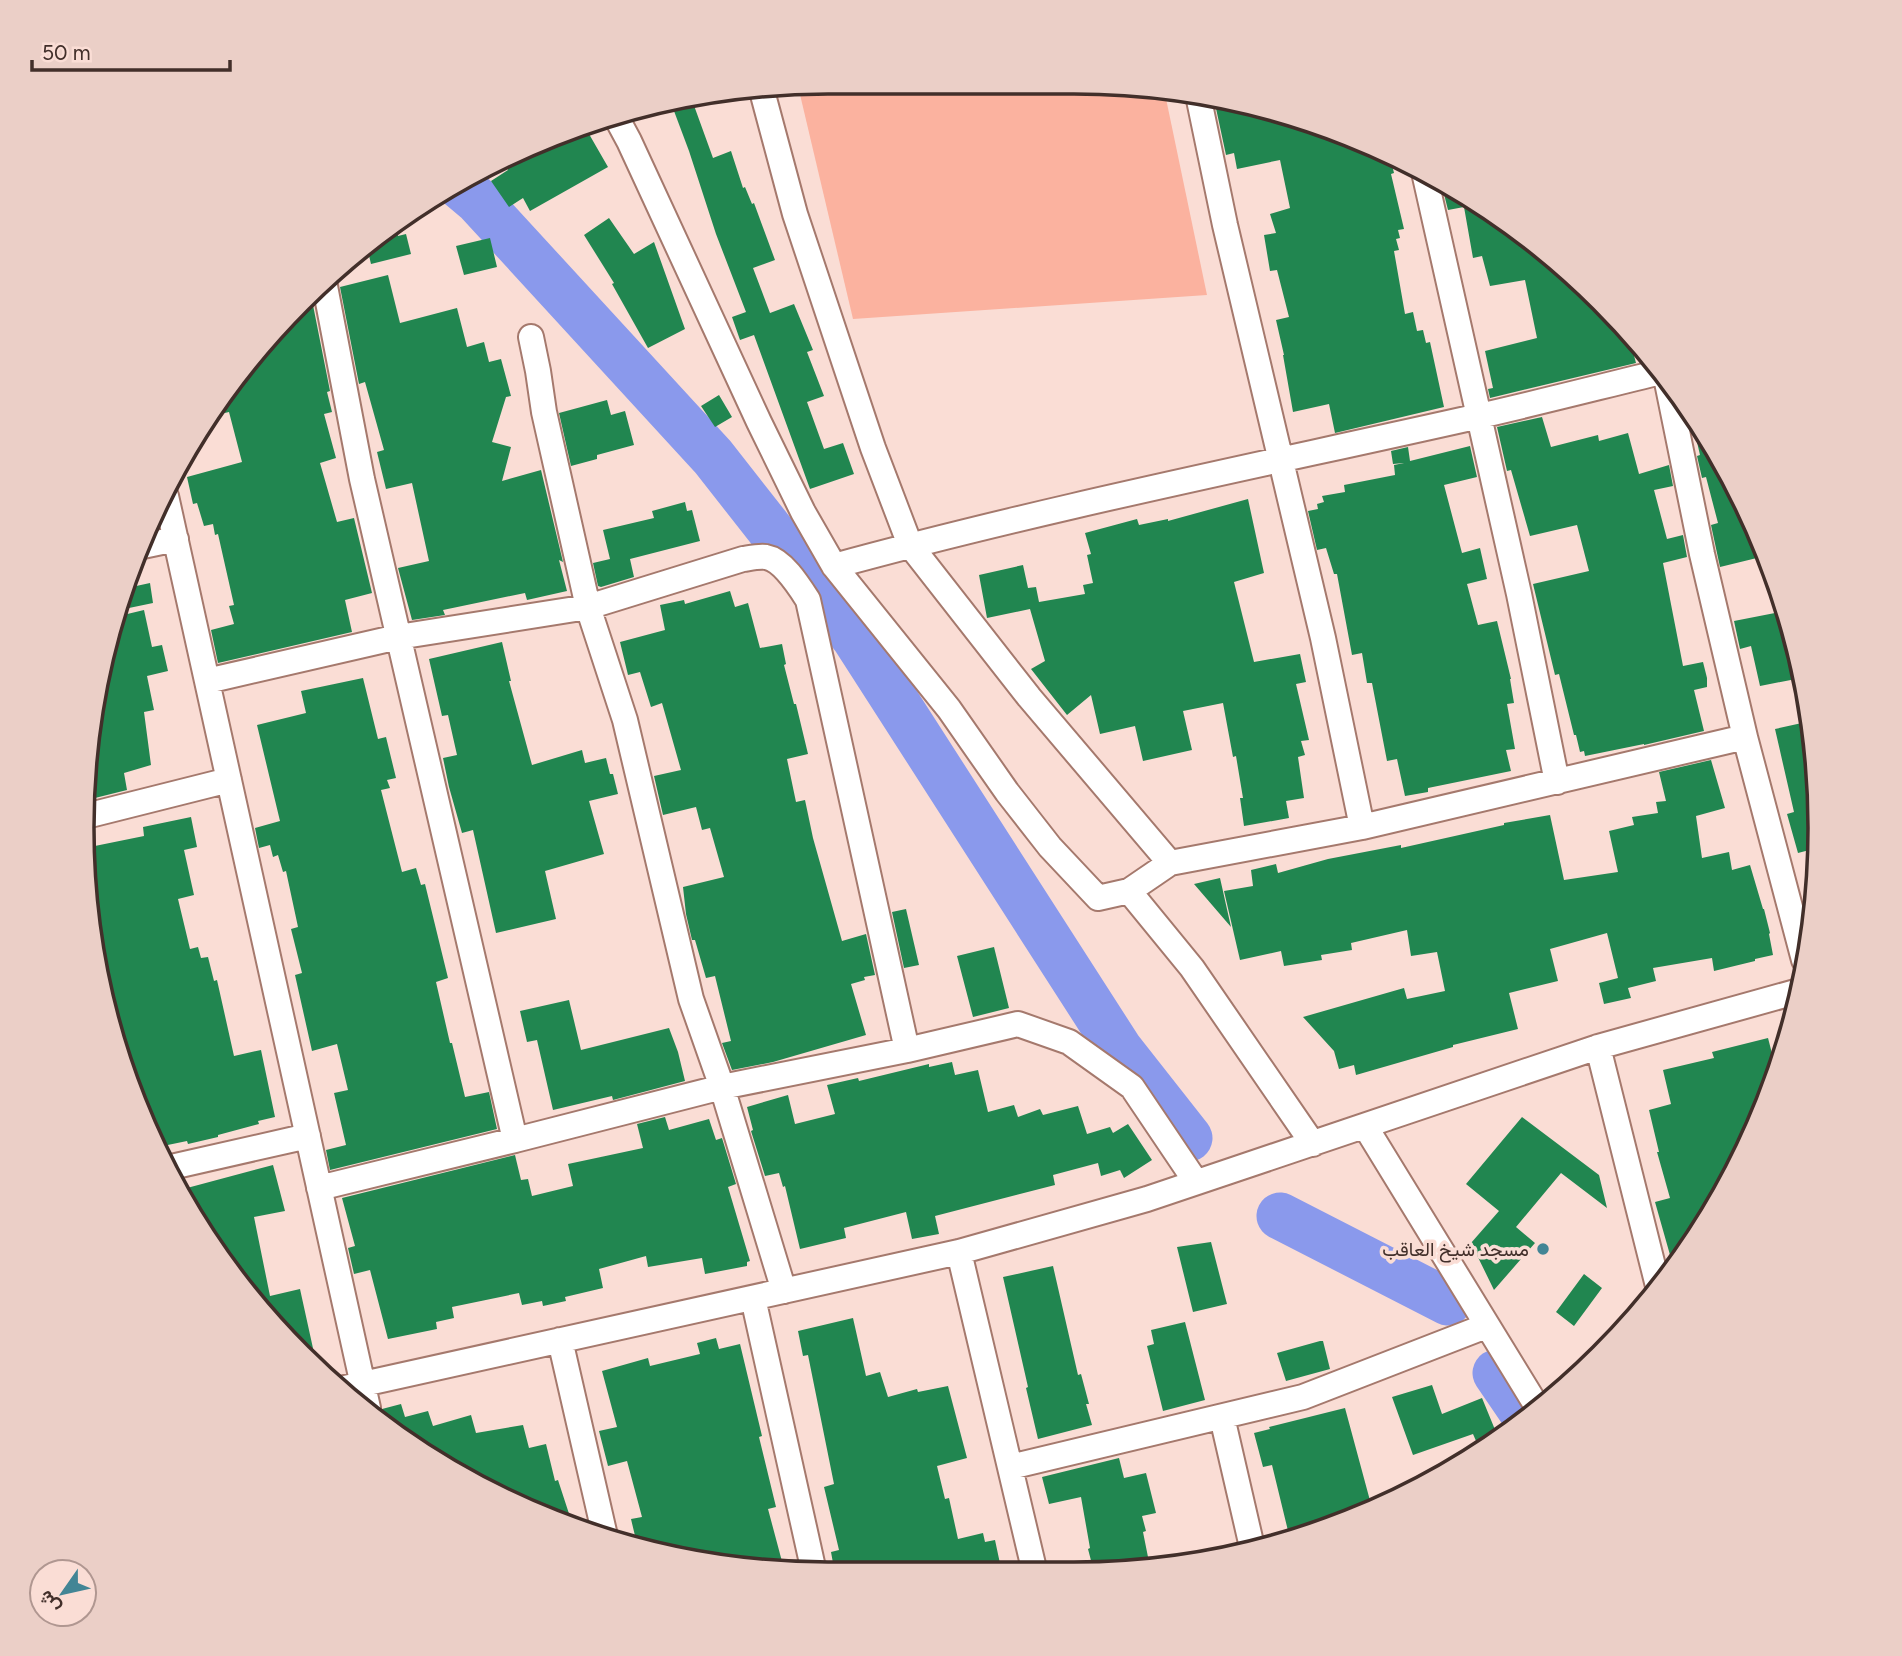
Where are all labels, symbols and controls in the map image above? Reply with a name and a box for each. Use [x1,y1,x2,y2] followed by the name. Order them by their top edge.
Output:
[32,28,229,72] scale bar
[42,40,91,65] text: 50 m
[1382,1238,1529,1263] place label: مسجد شيخ العاقب
[1535,1241,1551,1257] marker: مسجد شيخ العاقب
[28,1558,98,1628] north arrow
[33,1586,65,1618] text: ش

